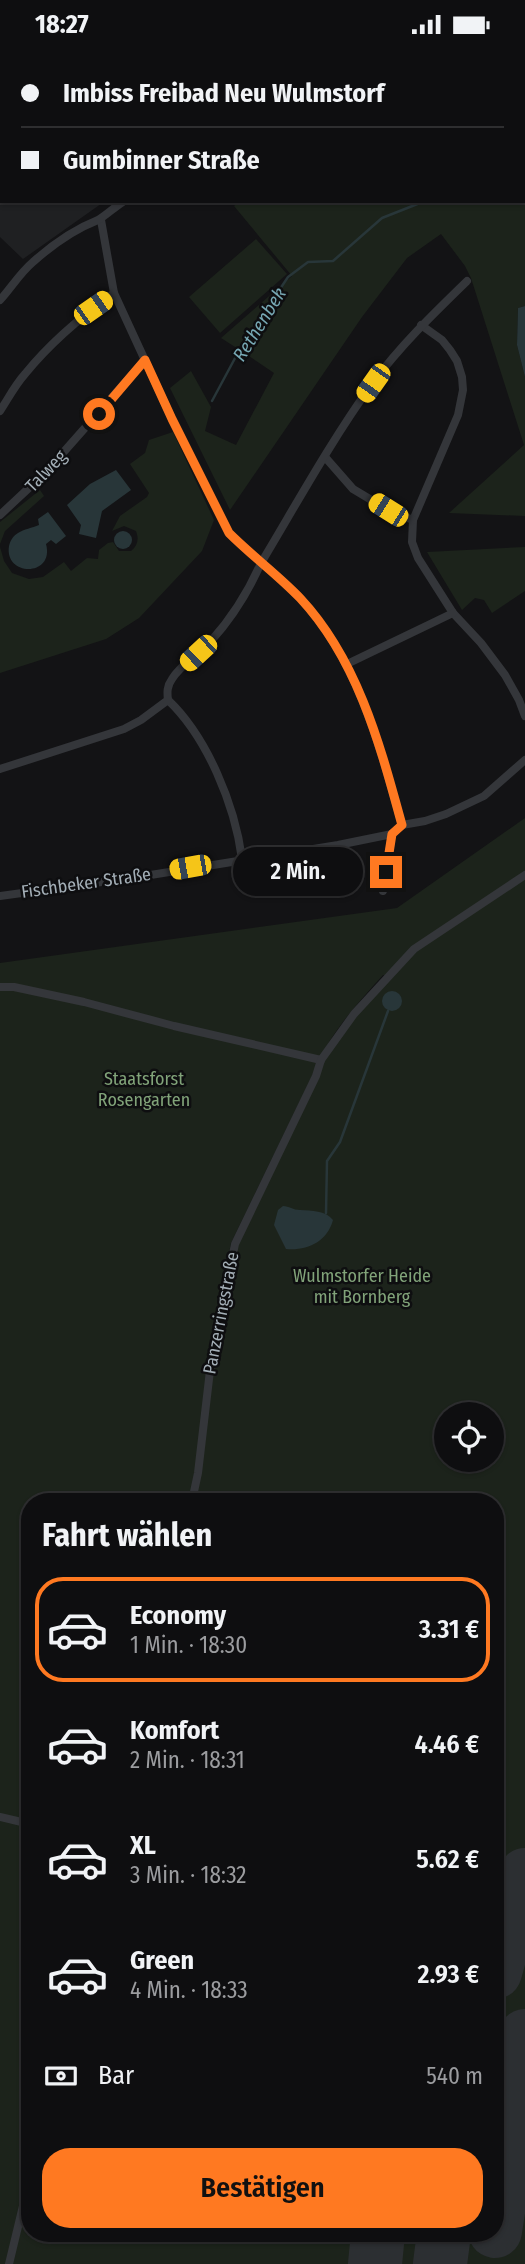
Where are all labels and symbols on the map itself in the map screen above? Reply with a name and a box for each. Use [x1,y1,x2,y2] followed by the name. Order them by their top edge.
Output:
[228,283,291,365] water label: Rethenbek
[70,287,117,329] car
[353,360,394,406] car
[83,398,115,430] route start
[21,445,72,497] street label: Talweg
[365,490,412,530] car
[176,631,221,675] car
[232,847,362,897] callout: 2 Min.
[168,853,213,881] car
[370,856,402,888] route end
[20,863,152,903] street label: Fischbeker Straße
[98,1068,190,1111] park label: Staatsforst Rosengarten
[198,1250,244,1376] street label: Panzerringstraße
[293,1265,431,1308] park label: Wulmstorfer Heide mit Bornberg

